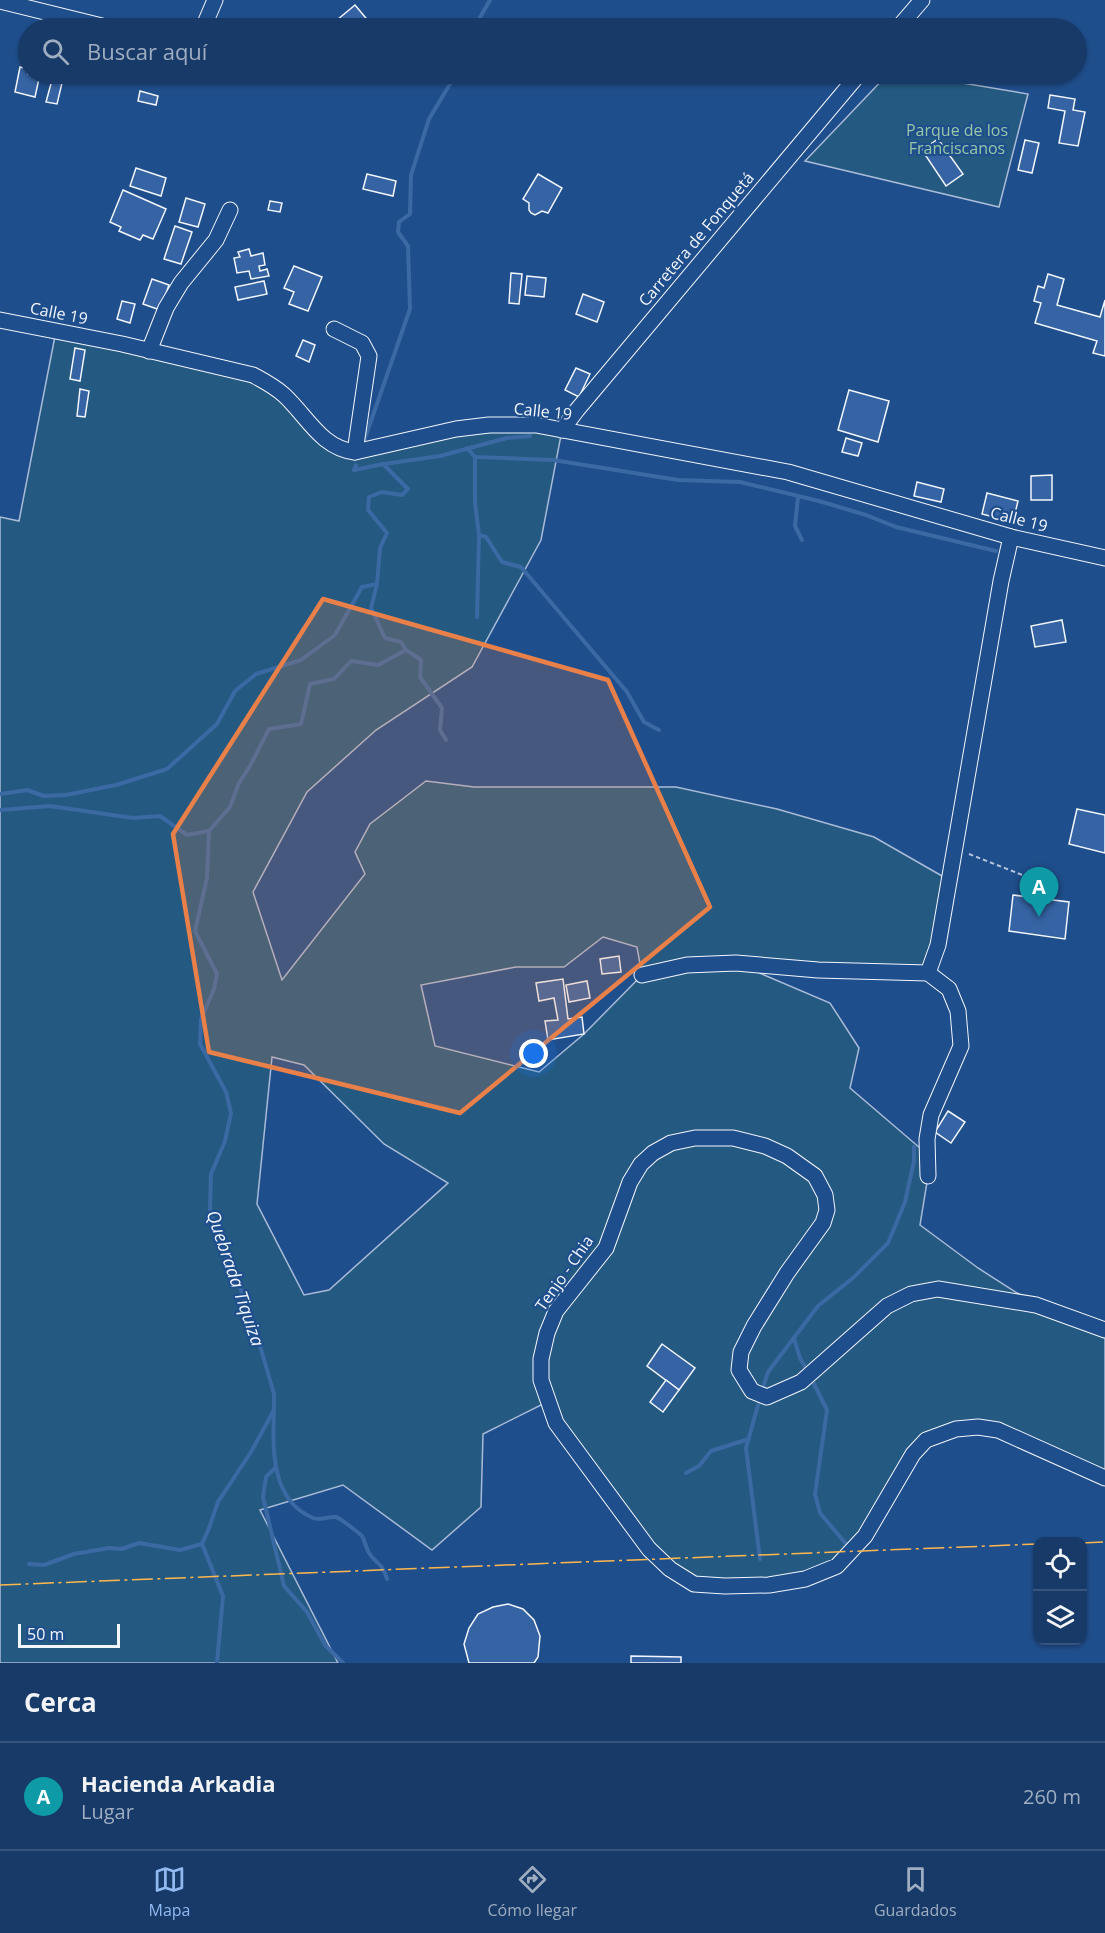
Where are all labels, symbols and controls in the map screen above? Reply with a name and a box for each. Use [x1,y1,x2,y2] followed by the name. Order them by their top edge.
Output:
[18,18,1087,84] search box
[39,35,72,68] icon: search
[87,36,207,66] text: Buscar aquí
[906,119,1008,159] park label: Parque de los Franciscanos
[633,167,759,311] street label: Carretera de Fonquetá
[28,297,90,329] street label: Calle 19
[513,397,573,425] street label: Calle 19
[988,501,1050,537] street label: Calle 19
[1020,868,1058,917] pin: A
[519,1039,548,1068] your location
[201,1207,271,1349] water label: Quebrada Tiquiza
[530,1231,598,1315] street label: Tenjo - Chia
[1033,1537,1087,1645] map controls
[1033,1537,1087,1591] button: locate
[1033,1591,1087,1645] button: layers
[18,1621,120,1648] scale bar
[27,1623,64,1645] text: 50 m
[24,1684,97,1720] text: Cerca
[81,1768,276,1798] text: Hacienda Arkadia
[37,1783,50,1810] text: A
[1023,1783,1081,1810] text: 260 m
[81,1798,134,1825] text: Lugar
[148,1863,190,1921] tab: Mapa
[487,1863,577,1921] tab: Cómo llegar
[874,1863,957,1921] tab: Guardados

